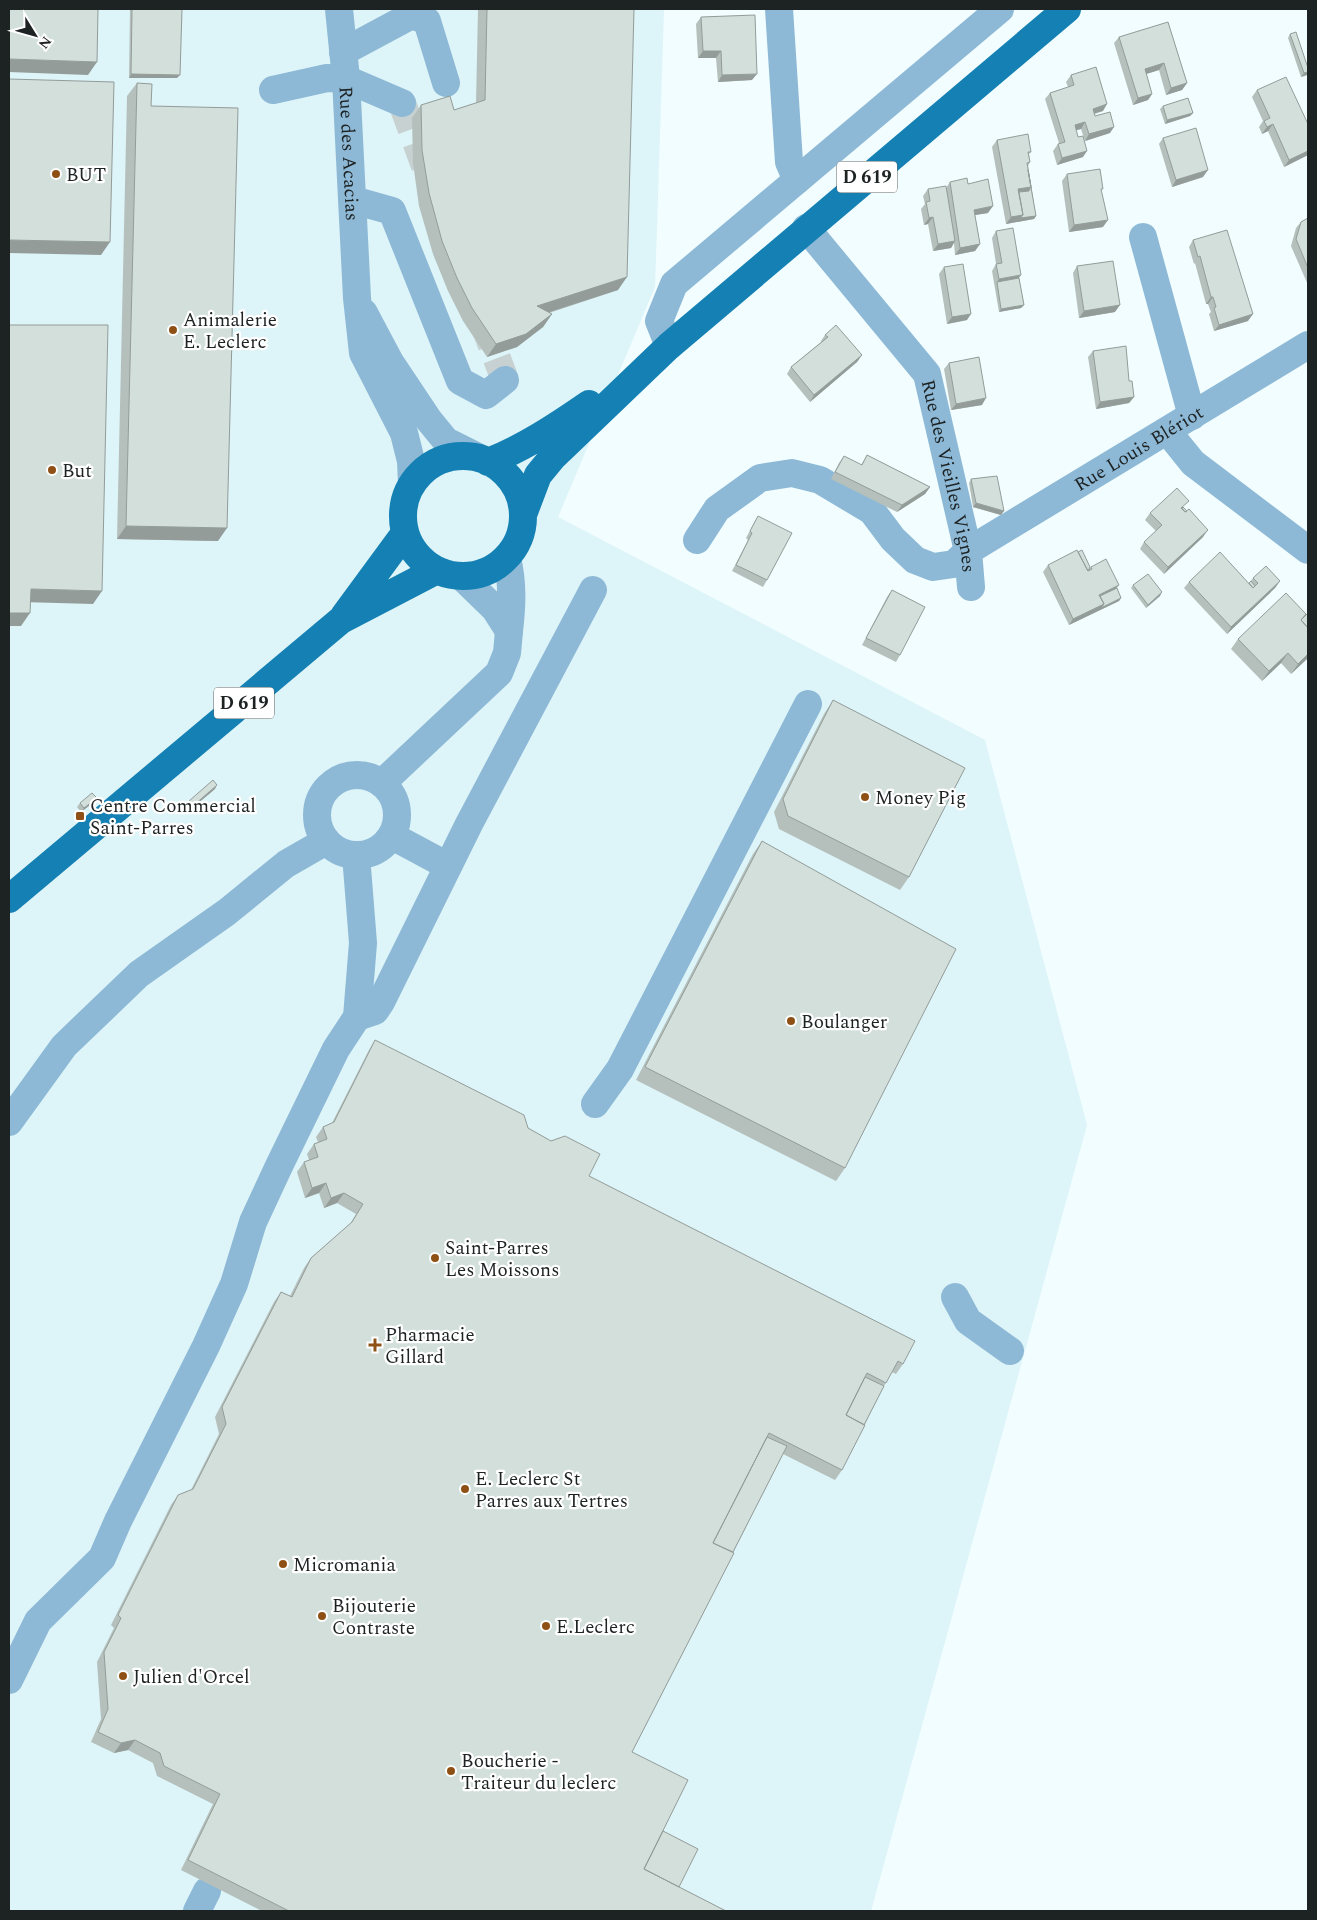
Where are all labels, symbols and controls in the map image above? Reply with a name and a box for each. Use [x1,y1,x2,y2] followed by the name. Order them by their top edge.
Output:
[10,10,60,60] north arrow
[33,32,57,53] text: N
[330,86,366,222] street label: Rue des Acacias
[66,161,106,190] place label: BUT
[837,162,897,192] road number: D 619
[50,168,62,180] marker: BUT
[183,306,277,357] place label: Animalerie E. Leclerc
[167,324,179,336] marker: Animalerie E. Leclerc
[913,377,983,574] street label: Rue des Vieilles Vignes
[1069,398,1210,499] street label: Rue Louis Blériot
[62,457,92,486] place label: But
[46,464,58,476] marker: But
[214,688,274,718] road number: D 619
[875,784,966,813] place label: Money Pig
[859,791,871,803] marker: Money Pig
[90,792,256,843] place label: Centre Commercial Saint-Parres
[74,810,86,822] marker: Centre Commercial Saint-Parres
[801,1008,888,1037] place label: Boulanger
[785,1015,797,1027] marker: Boulanger
[445,1234,559,1285] place label: Saint-Parres Les Moissons
[429,1252,441,1264] marker: Saint-Parres Les Moissons
[385,1321,475,1372] place label: Pharmacie Gillard
[369,1339,381,1351] marker: Pharmacie Gillard
[475,1465,628,1516] place label: E. Leclerc St Parres aux Tertres
[459,1483,471,1495] marker: E. Leclerc St Parres aux Tertres
[293,1551,397,1580] place label: Micromania
[277,1558,289,1570] marker: Micromania
[332,1592,416,1643] place label: Bijouterie Contraste
[316,1610,328,1622] marker: Bijouterie Contraste
[556,1613,635,1642] place label: E.Leclerc
[540,1620,552,1632] marker: E.Leclerc
[133,1663,250,1692] place label: Julien d'Orcel
[117,1670,129,1682] marker: Julien d'Orcel
[461,1747,616,1798] place label: Boucherie - Traiteur du leclerc
[445,1765,457,1777] marker: Boucherie - Traiteur du leclerc

